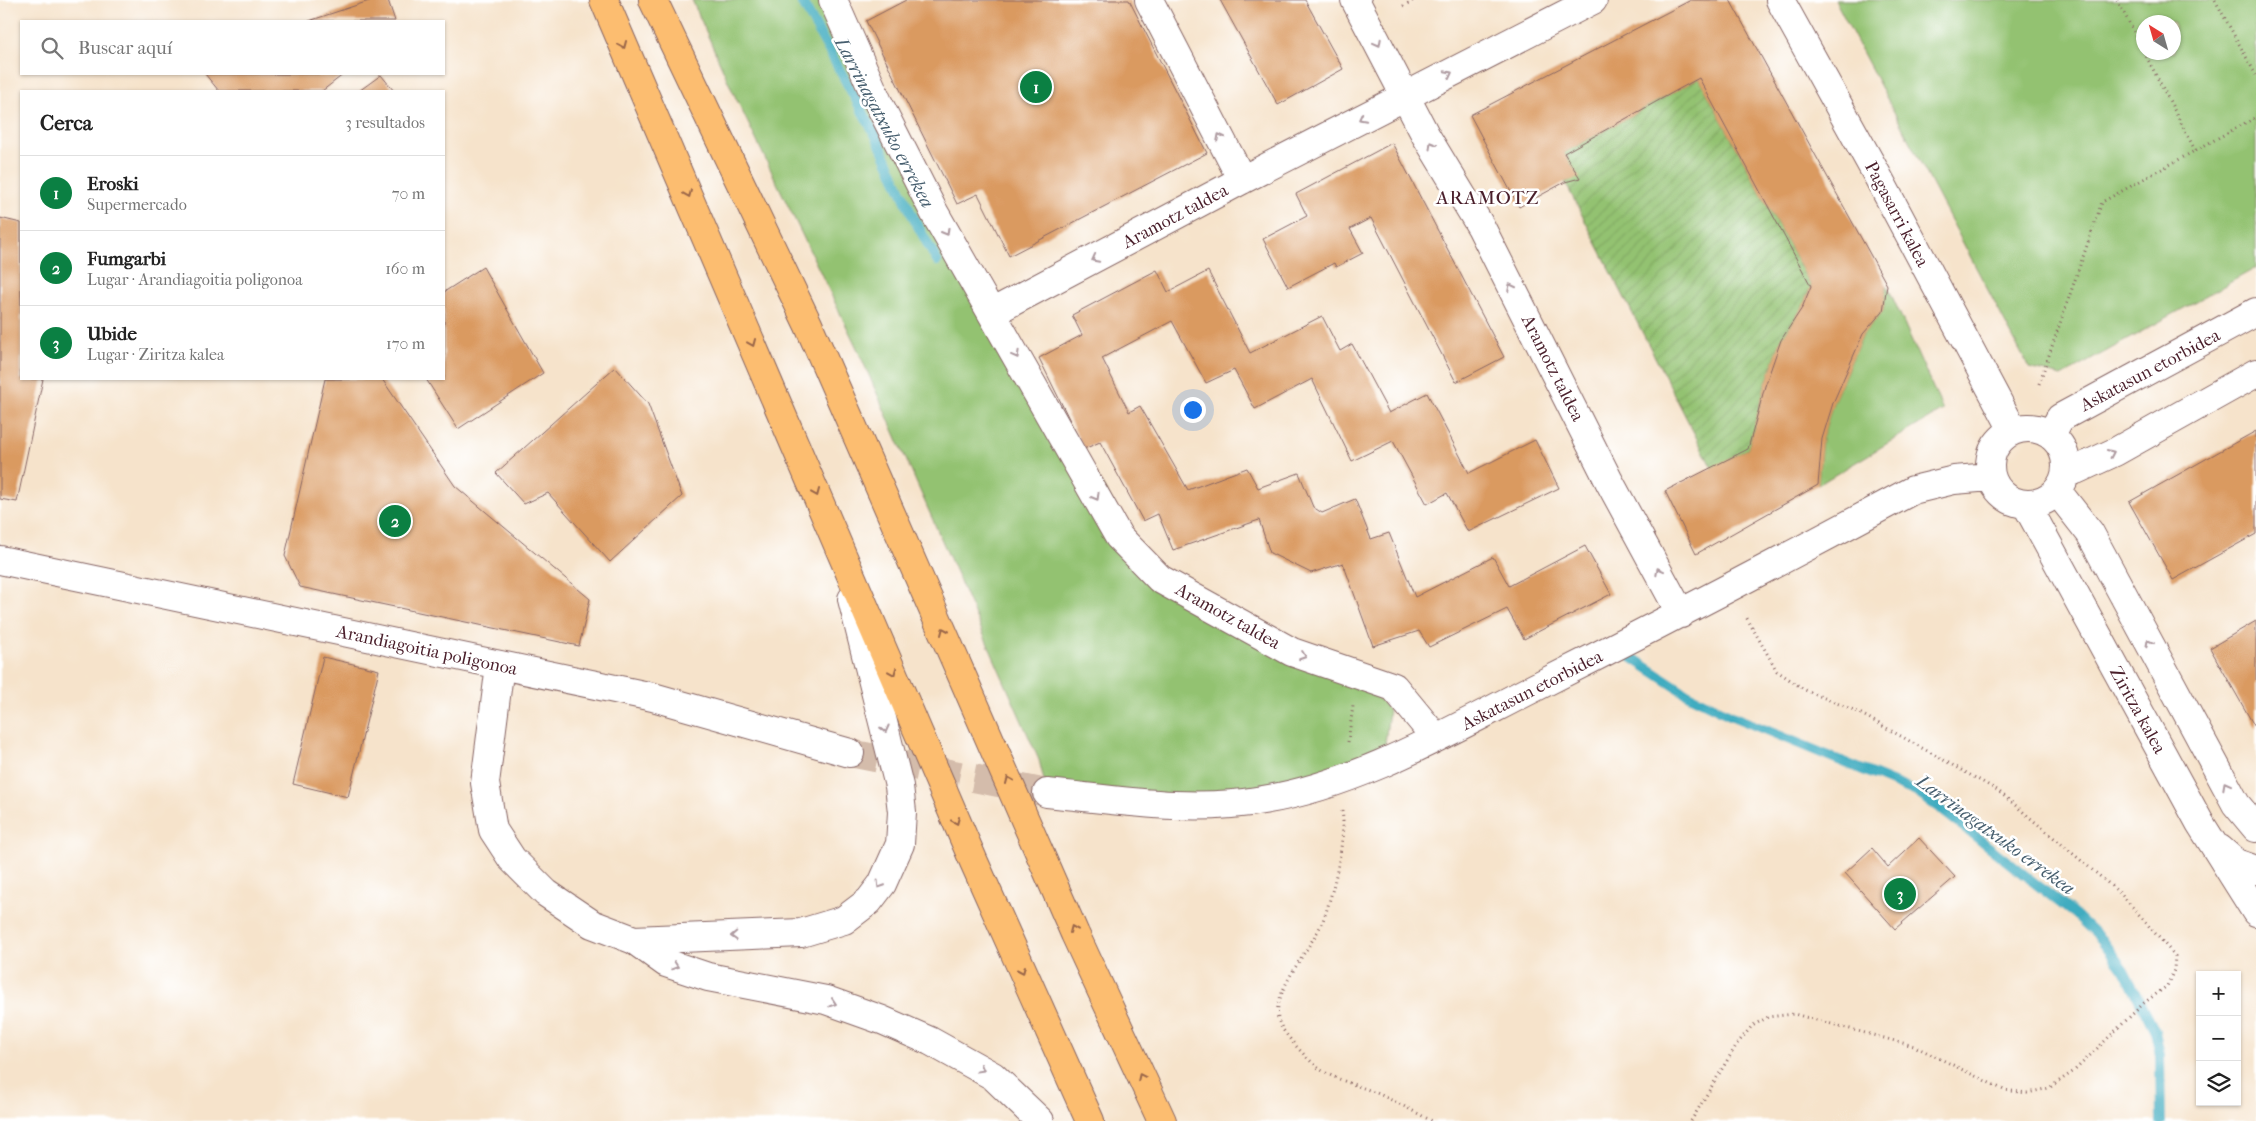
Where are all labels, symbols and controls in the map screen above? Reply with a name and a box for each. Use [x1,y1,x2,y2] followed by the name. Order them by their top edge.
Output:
[2136,15,2181,60] north arrow
[20,20,445,75] search box
[829,32,938,212] water label: Larrinagatxuko errekea
[38,34,66,62] icon: search
[78,37,172,59] text: Buscar aquí
[1372,38,1382,47] one-way arrow
[617,40,628,49] one-way arrow
[1020,68,1052,106] pin: 1
[1444,70,1453,80] one-way arrow
[40,111,92,135] text: Cerca
[1359,112,1368,122] one-way arrow
[345,113,425,132] text: 3 resultados
[1216,133,1226,142] one-way arrow
[1428,142,1438,151] one-way arrow
[1860,158,1933,271] street label: Pagasarri kalea
[87,173,139,195] text: Eroski
[1118,180,1232,254] street label: Aramotz taldea
[53,184,59,203] text: 1
[392,184,425,203] text: 70 m
[1435,187,1540,209] district label: ARAMOTZ
[681,189,692,198] one-way arrow
[87,195,187,214] text: Supermercado
[940,227,950,236] one-way arrow
[87,248,166,270] text: Fumgarbi
[1091,253,1100,263] one-way arrow
[52,259,60,278] text: 2
[385,259,425,278] text: 160 m
[87,270,303,289] text: Lugar · Arandiagoitia poligonoa
[1507,283,1517,292] one-way arrow
[1516,311,1589,425] street label: Aramotz taldea
[87,323,137,345] text: Ubide
[2076,324,2224,417] street label: Askatasun etorbidea
[53,334,59,353] text: 3
[386,334,425,353] text: 170 m
[746,338,756,347] one-way arrow
[87,345,224,364] text: Lugar · Ziritza kalea
[1010,350,1020,359] one-way arrow
[1180,397,1206,423] your location
[2106,449,2115,460] one-way arrow
[810,488,821,497] one-way arrow
[1089,491,1099,500] one-way arrow
[379,502,411,540] pin: 2
[1655,567,1665,576] one-way arrow
[1171,579,1284,654] street label: Aramotz taldea
[333,621,520,680] street label: Arandiagoitia poligonoa
[939,627,950,636] one-way arrow
[2145,639,2155,648] one-way arrow
[1457,646,1607,736] street label: Askatasun etorbidea
[1298,650,1307,660] one-way arrow
[2105,663,2170,758] street label: Ziritza kalea
[886,667,897,676] one-way arrow
[879,725,890,734] one-way arrow
[1910,769,2079,900] water label: Larrinagatxuko errekea
[1005,776,1015,785] one-way arrow
[2222,782,2232,791] one-way arrow
[950,816,961,825] one-way arrow
[1884,875,1916,913] pin: 3
[876,880,886,889] one-way arrow
[1069,925,1080,934] one-way arrow
[730,931,738,941] one-way arrow
[670,960,678,970] one-way arrow
[1015,965,1026,974] one-way arrow
[2196,971,2241,1106] map controls
[2196,971,2241,1016] button: +
[828,997,836,1007] one-way arrow
[2196,1016,2241,1061] button: −
[2196,1061,2241,1106] button: layers
[975,1062,984,1072] one-way arrow
[1137,1073,1147,1082] one-way arrow

